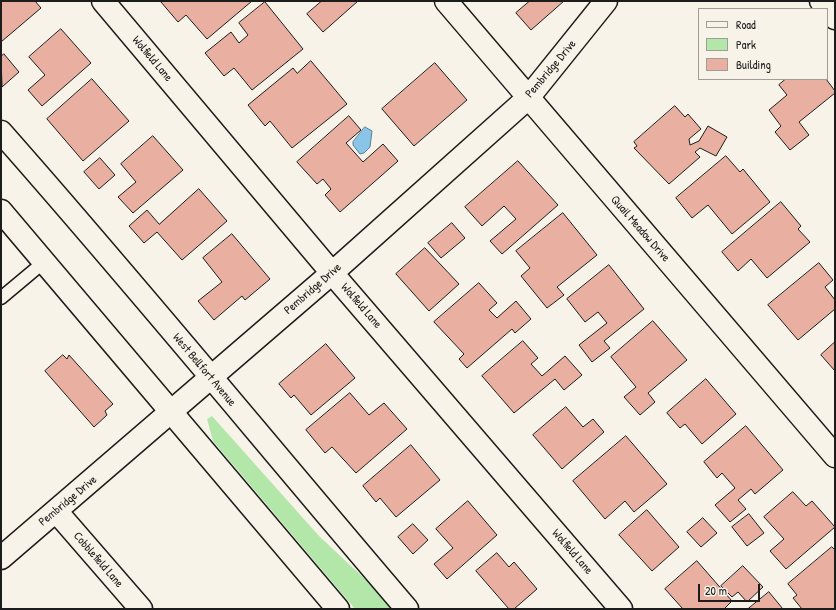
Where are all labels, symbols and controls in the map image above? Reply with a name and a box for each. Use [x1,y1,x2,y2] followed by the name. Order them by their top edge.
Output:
[698,8,828,80] legend
[736,16,756,33] text: Road
[129,33,175,85] street label: Wolfield Lane
[736,36,756,53] text: Park
[523,37,579,101] street label: Pembridge Drive
[736,56,771,73] text: Building
[607,193,673,265] street label: Quail Meadow Drive
[281,260,345,318] street label: Pembridge Drive
[338,281,384,331] street label: Wolfield Lane
[169,331,239,409] street label: West Bellfort Avenue
[36,473,100,529] street label: Pembridge Drive
[549,527,595,577] street label: Wolfield Lane
[70,529,126,591] street label: Cobblefield Lane
[700,576,762,602] scale bar
[705,582,727,599] text: 20 m

